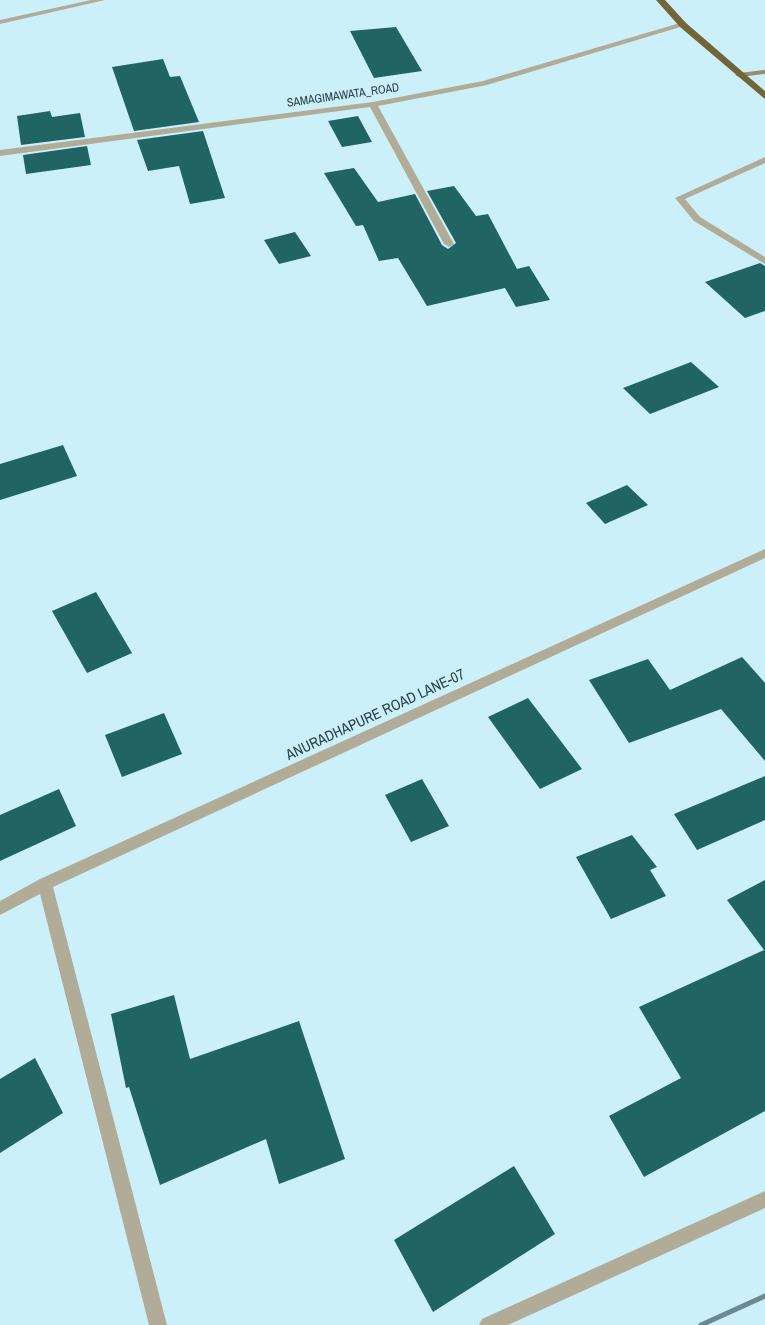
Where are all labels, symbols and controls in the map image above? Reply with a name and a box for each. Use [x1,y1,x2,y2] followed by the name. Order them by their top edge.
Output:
[286,79,400,111] street label: SAMAGIMAWATA_ROAD
[281,663,468,765] street label: ANURADHAPURE ROAD LANE-07

